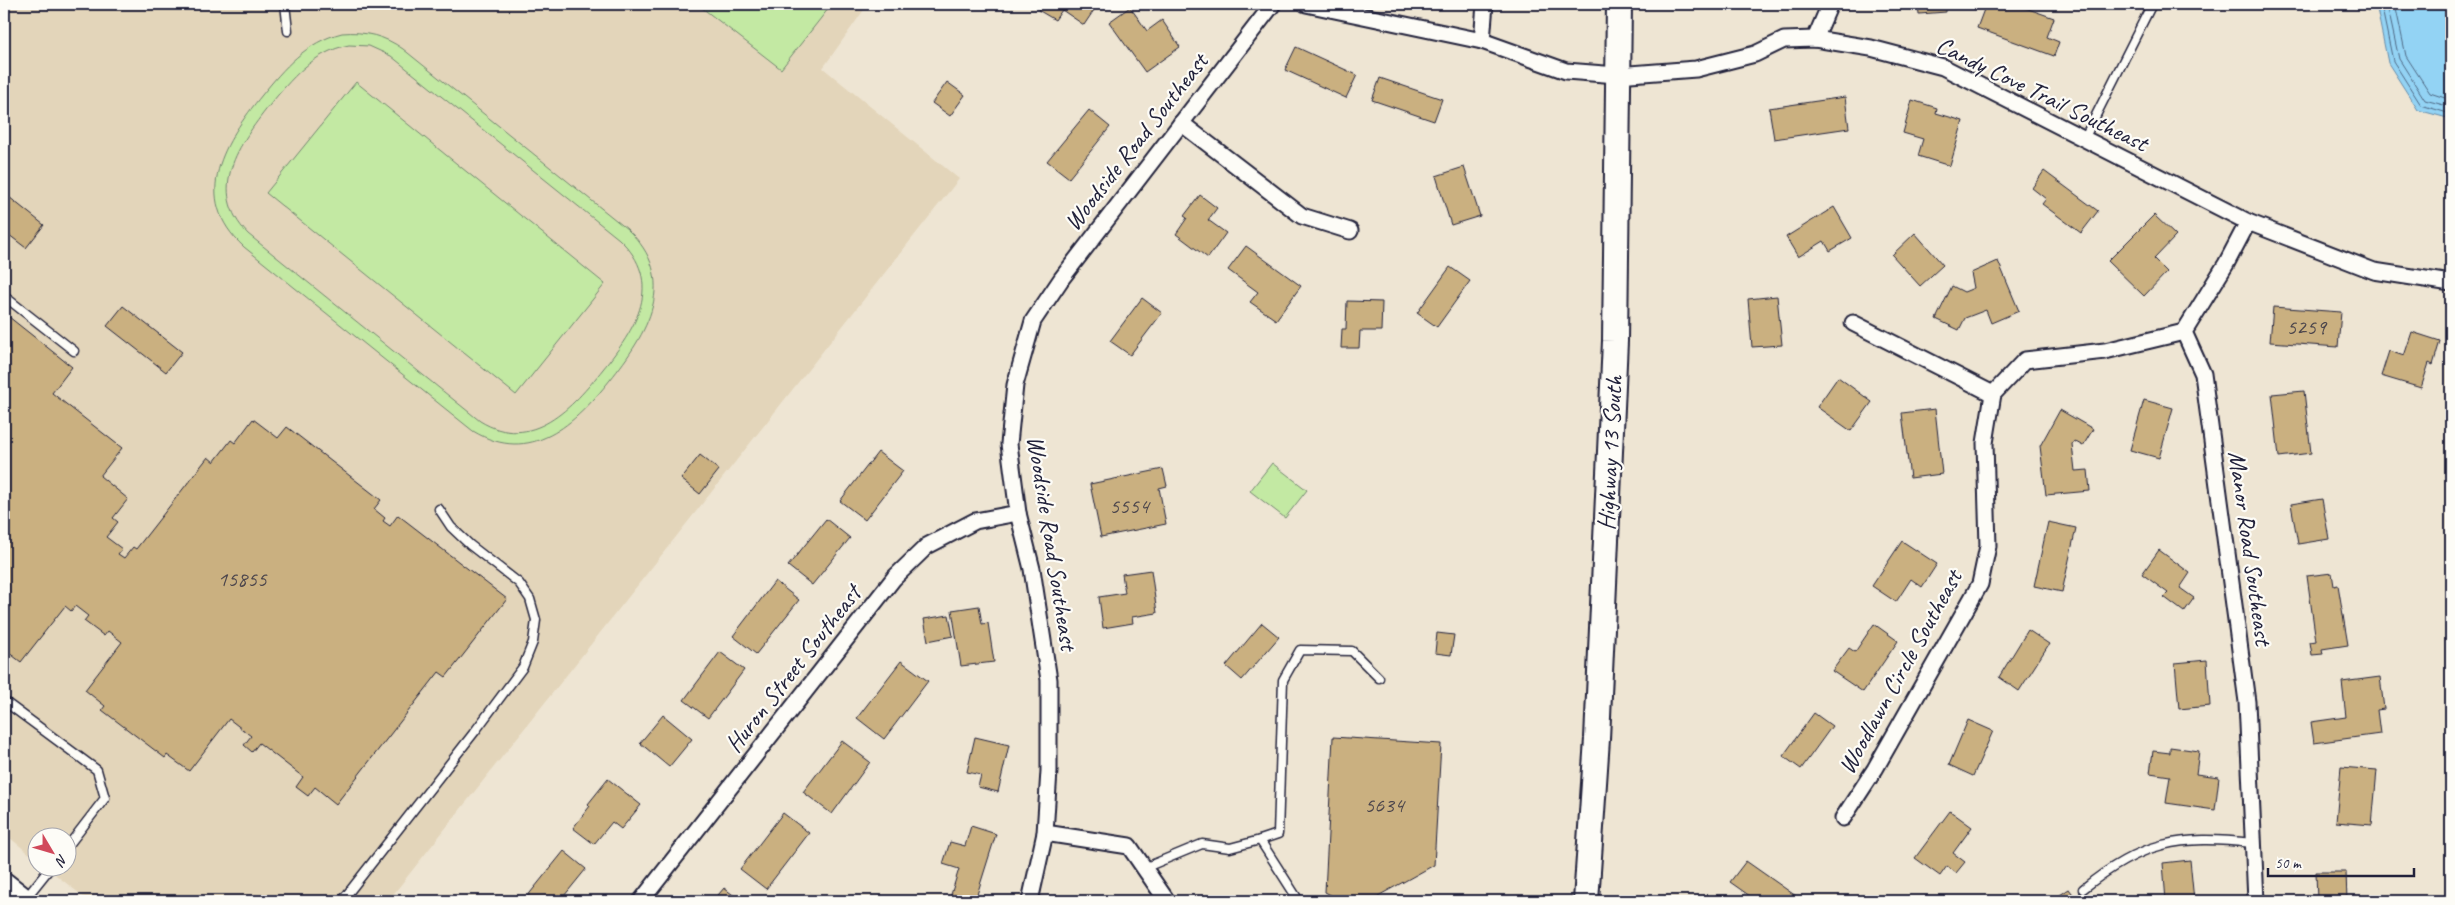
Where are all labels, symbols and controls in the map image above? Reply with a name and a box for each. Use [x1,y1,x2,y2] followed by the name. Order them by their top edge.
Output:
[1931,29,2155,160] street label: Candy Cove Trail Southeast
[1057,45,1217,237] street label: Woodside Road Southeast
[2286,313,2328,341] house number: 5259
[1590,373,1630,531] street label: Highway 13 South
[1019,434,1085,655] street label: Woodside Road Southeast
[2221,449,2280,650] street label: Manor Road Southeast
[1109,492,1151,520] house number: 5554
[1831,562,1971,780] street label: Woodlawn Circle Southeast
[217,565,268,593] house number: 15855
[718,576,871,759] street label: Huron Street Southeast
[1364,791,1406,819] house number: 5634
[28,828,78,878] north arrow
[2268,845,2414,877] scale bar
[51,851,71,870] text: N
[2275,854,2302,873] text: 50 m

